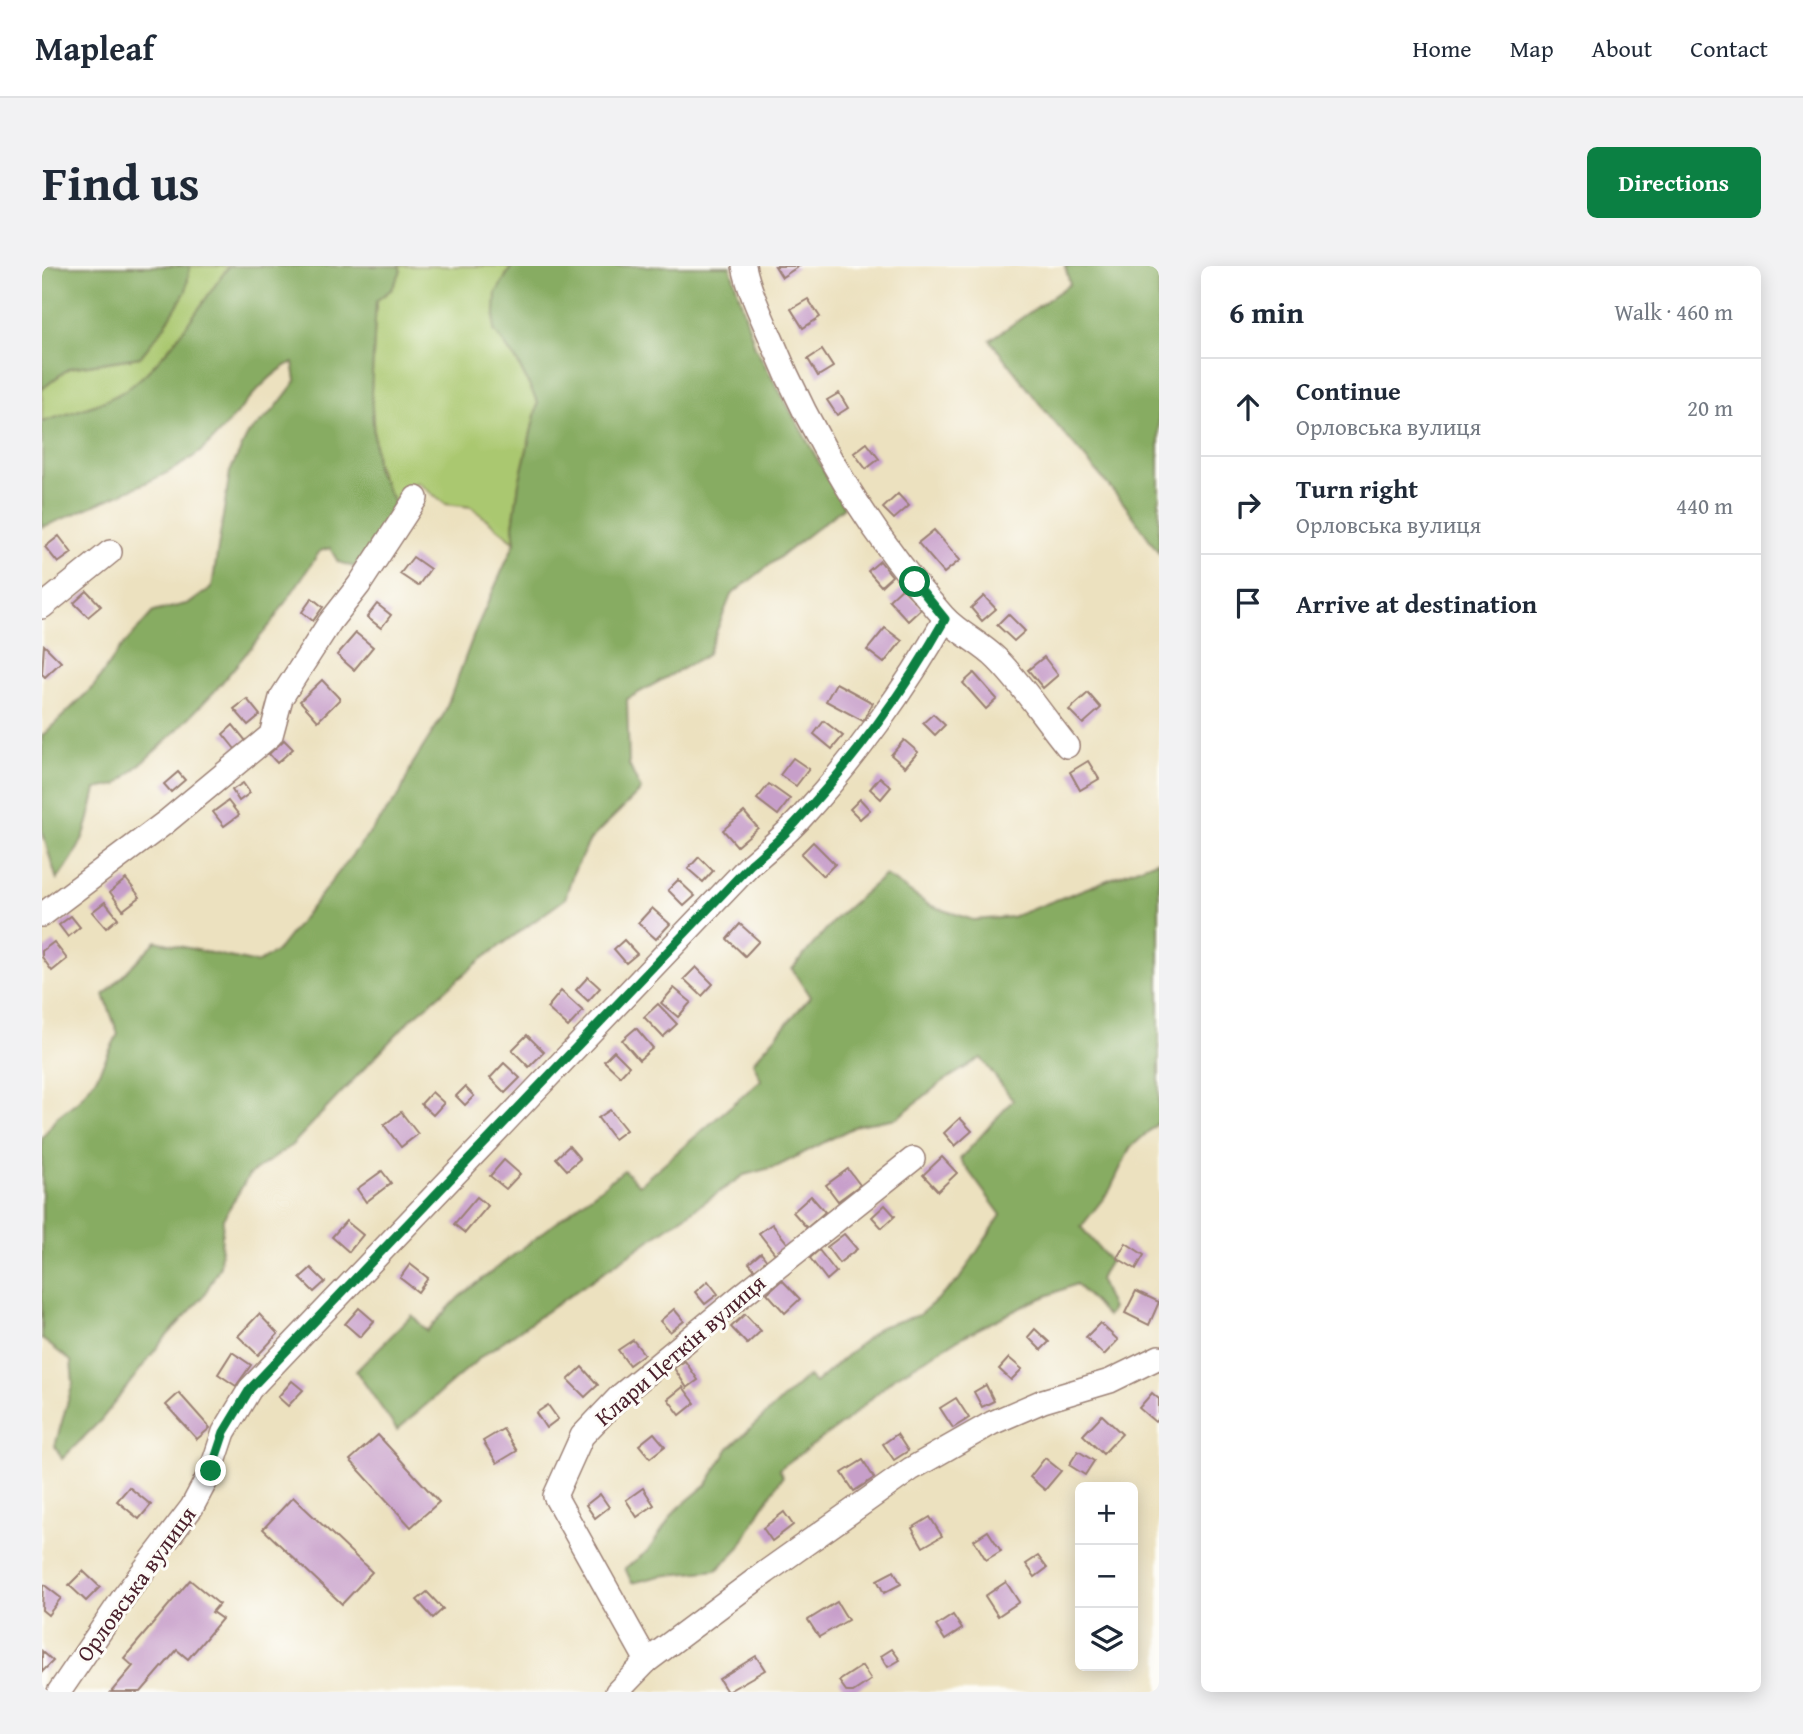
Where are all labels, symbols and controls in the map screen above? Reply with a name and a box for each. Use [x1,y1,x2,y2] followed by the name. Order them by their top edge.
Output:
[35,24,154,72] text: Mapleaf
[1413,31,1472,66] text: Home
[1510,31,1554,66] text: Map
[1592,31,1652,66] text: About
[1690,31,1768,66] text: Contact
[42,146,200,218] text: Find us
[1587,147,1761,218] button: Directions
[1229,290,1304,334] text: 6 min
[1614,295,1733,328] text: Walk · 460 m
[1296,371,1401,410] text: Continue
[1229,388,1267,426] icon: ahead
[1687,391,1733,424] text: 20 m
[1296,410,1481,443] text: Орловська вулиця
[1296,469,1418,508] text: Turn right
[1229,486,1267,524] icon: right
[1676,489,1733,522] text: 440 m
[1296,508,1481,541] text: Орловська вулиця
[899,566,930,597] route start
[1229,584,1267,622] icon: arrive
[1296,584,1537,623] text: Arrive at destination
[587,1266,772,1433] street label: Клари Цеткін вулиця
[195,1455,226,1486] route end
[1075,1482,1138,1671] map controls
[1075,1482,1138,1545] button: +
[68,1499,204,1668] street label: Орловська вулиця
[1075,1545,1138,1608] button: −
[1075,1608,1138,1671] button: layers

